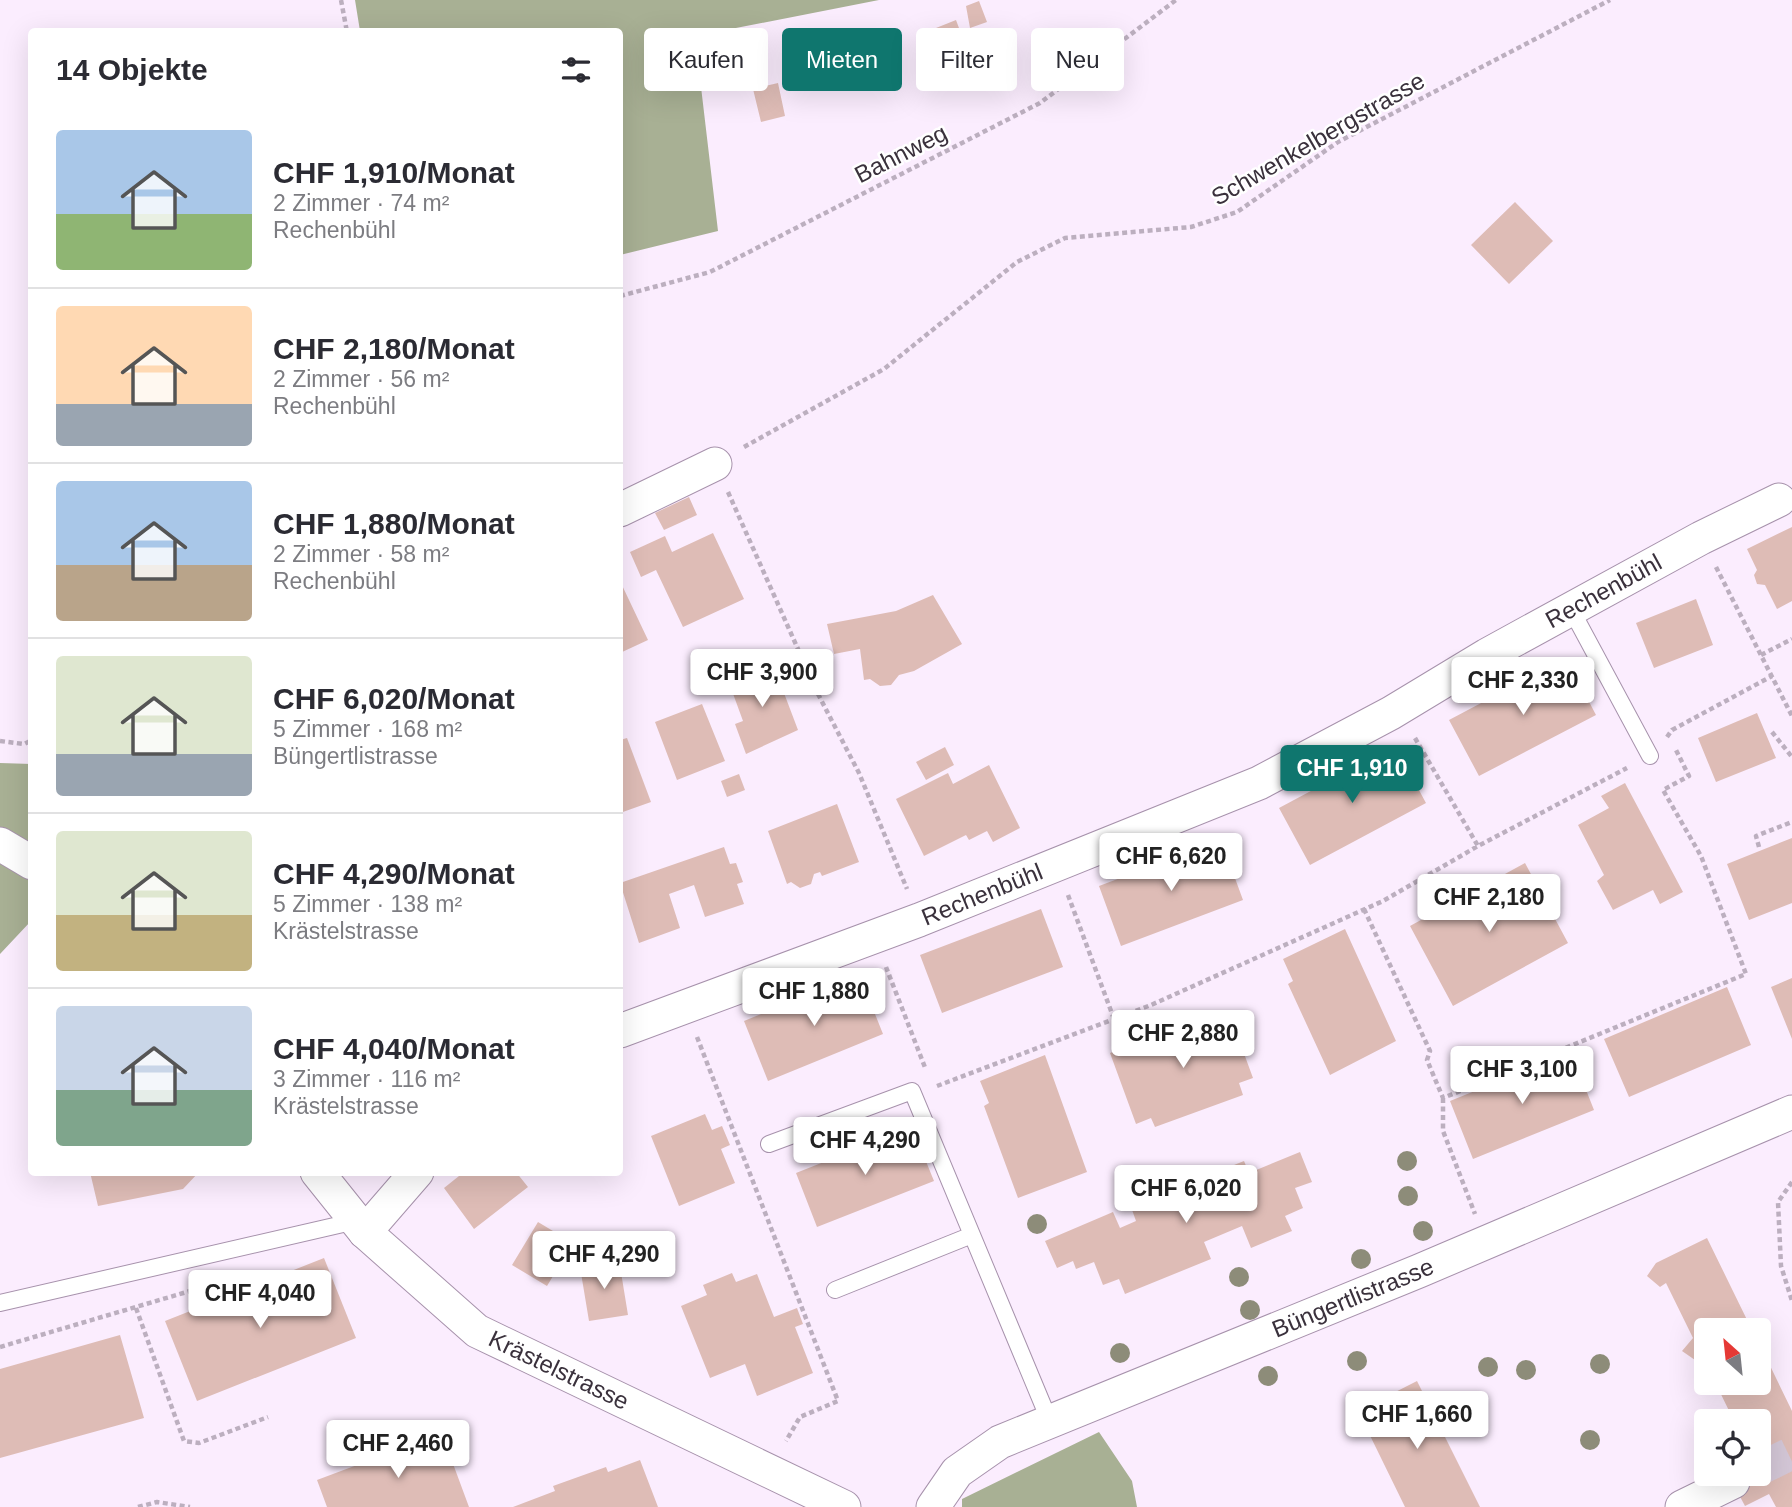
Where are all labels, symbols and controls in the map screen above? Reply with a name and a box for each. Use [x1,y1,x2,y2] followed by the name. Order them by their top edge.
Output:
[644,28,768,91] chip: Kaufen
[782,28,902,91] chip: Mieten
[916,28,1017,91] chip: Filter
[1031,28,1124,91] chip: Neu
[557,51,595,89] icon: filters
[56,53,208,86] text: 14 Objekte
[1206,67,1429,211] street label: Schwenkelbergstrasse
[850,119,951,188] street label: Bahnweg
[273,156,515,189] text: CHF 1,910/Monat
[112,158,196,242] icon: home
[273,190,449,216] text: 2 Zimmer · 74 m²
[273,217,396,243] text: Rechenbühl
[273,332,515,365] text: CHF 2,180/Monat
[112,334,196,418] icon: home
[273,366,449,392] text: 2 Zimmer · 56 m²
[273,393,396,419] text: Rechenbühl
[273,507,515,540] text: CHF 1,880/Monat
[112,509,196,593] icon: home
[273,541,449,567] text: 2 Zimmer · 58 m²
[1541,548,1666,633] street label: Rechenbühl
[273,568,396,594] text: Rechenbühl
[682,650,842,709] pin: CHF 3,900
[1443,658,1603,717] pin: CHF 2,330
[706,659,818,685] text: CHF 3,900
[1467,667,1579,693] text: CHF 2,330
[273,682,515,715] text: CHF 6,020/Monat
[112,684,196,768] icon: home
[273,716,462,742] text: 5 Zimmer · 168 m²
[273,743,438,769] text: Büngertlistrasse
[1272,746,1432,805] pin: CHF 1,910
[1296,755,1408,781] text: CHF 1,910
[1091,834,1251,893] pin: CHF 6,620
[1115,843,1227,869] text: CHF 6,620
[273,857,515,890] text: CHF 4,290/Monat
[917,858,1046,931] street label: Rechenbühl
[112,859,196,943] icon: home
[1409,874,1569,934] pin: CHF 2,180
[1433,884,1545,910] text: CHF 2,180
[273,891,462,917] text: 5 Zimmer · 138 m²
[273,918,419,944] text: Krästelstrasse
[734,968,894,1028] pin: CHF 1,880
[758,978,870,1004] text: CHF 1,880
[1103,1010,1263,1070] pin: CHF 2,880
[1127,1020,1239,1046] text: CHF 2,880
[273,1032,515,1065] text: CHF 4,040/Monat
[112,1034,196,1118] icon: home
[1442,1046,1602,1106] pin: CHF 3,100
[1466,1056,1578,1082] text: CHF 3,100
[273,1066,460,1092] text: 3 Zimmer · 116 m²
[273,1093,419,1119] text: Krästelstrasse
[785,1118,945,1177] pin: CHF 4,290
[809,1127,921,1153] text: CHF 4,290
[1106,1166,1266,1225] pin: CHF 6,020
[1130,1175,1242,1201] text: CHF 6,020
[524,1232,684,1291] pin: CHF 4,290
[548,1241,660,1267] text: CHF 4,290
[1268,1252,1438,1343] street label: Büngertlistrasse
[180,1270,340,1330] pin: CHF 4,040
[204,1280,316,1306] text: CHF 4,040
[1694,1318,1771,1395] north arrow
[1694,1318,1771,1486] map controls
[485,1325,633,1415] street label: Krästelstrasse
[1337,1392,1497,1451] pin: CHF 1,660
[1361,1401,1473,1427] text: CHF 1,660
[1694,1409,1771,1486] button: locate
[318,1420,478,1480] pin: CHF 2,460
[342,1430,454,1456] text: CHF 2,460

